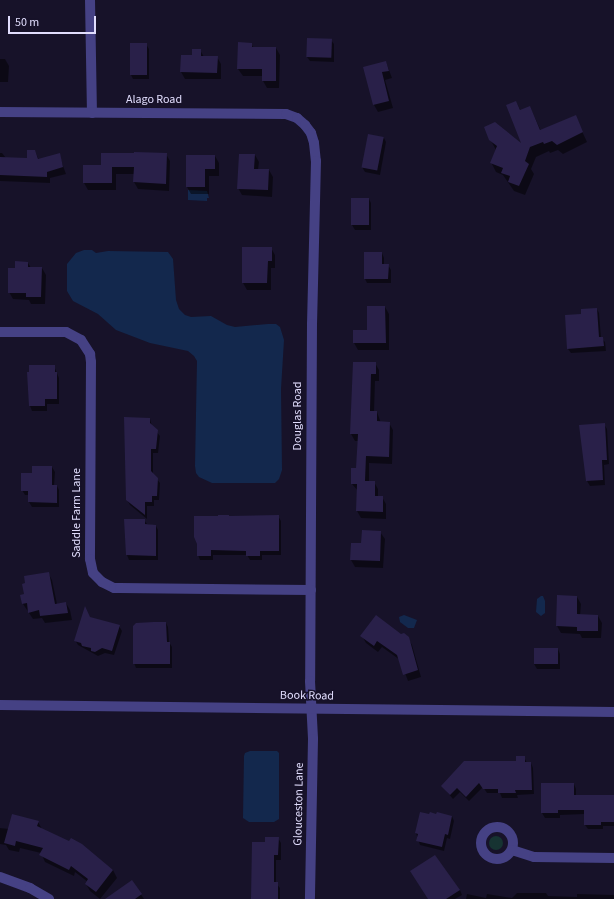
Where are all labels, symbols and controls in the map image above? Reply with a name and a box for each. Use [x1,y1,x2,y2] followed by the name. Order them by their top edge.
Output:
[10,8,98,34] scale bar
[15,14,39,31] text: 50 m
[126,93,182,107] street label: Alago Road
[291,382,305,450] street label: Douglas Road
[70,468,84,558] street label: Saddle Farm Lane
[280,688,334,704] street label: Book Road
[291,762,307,846] street label: Glouceston Lane

